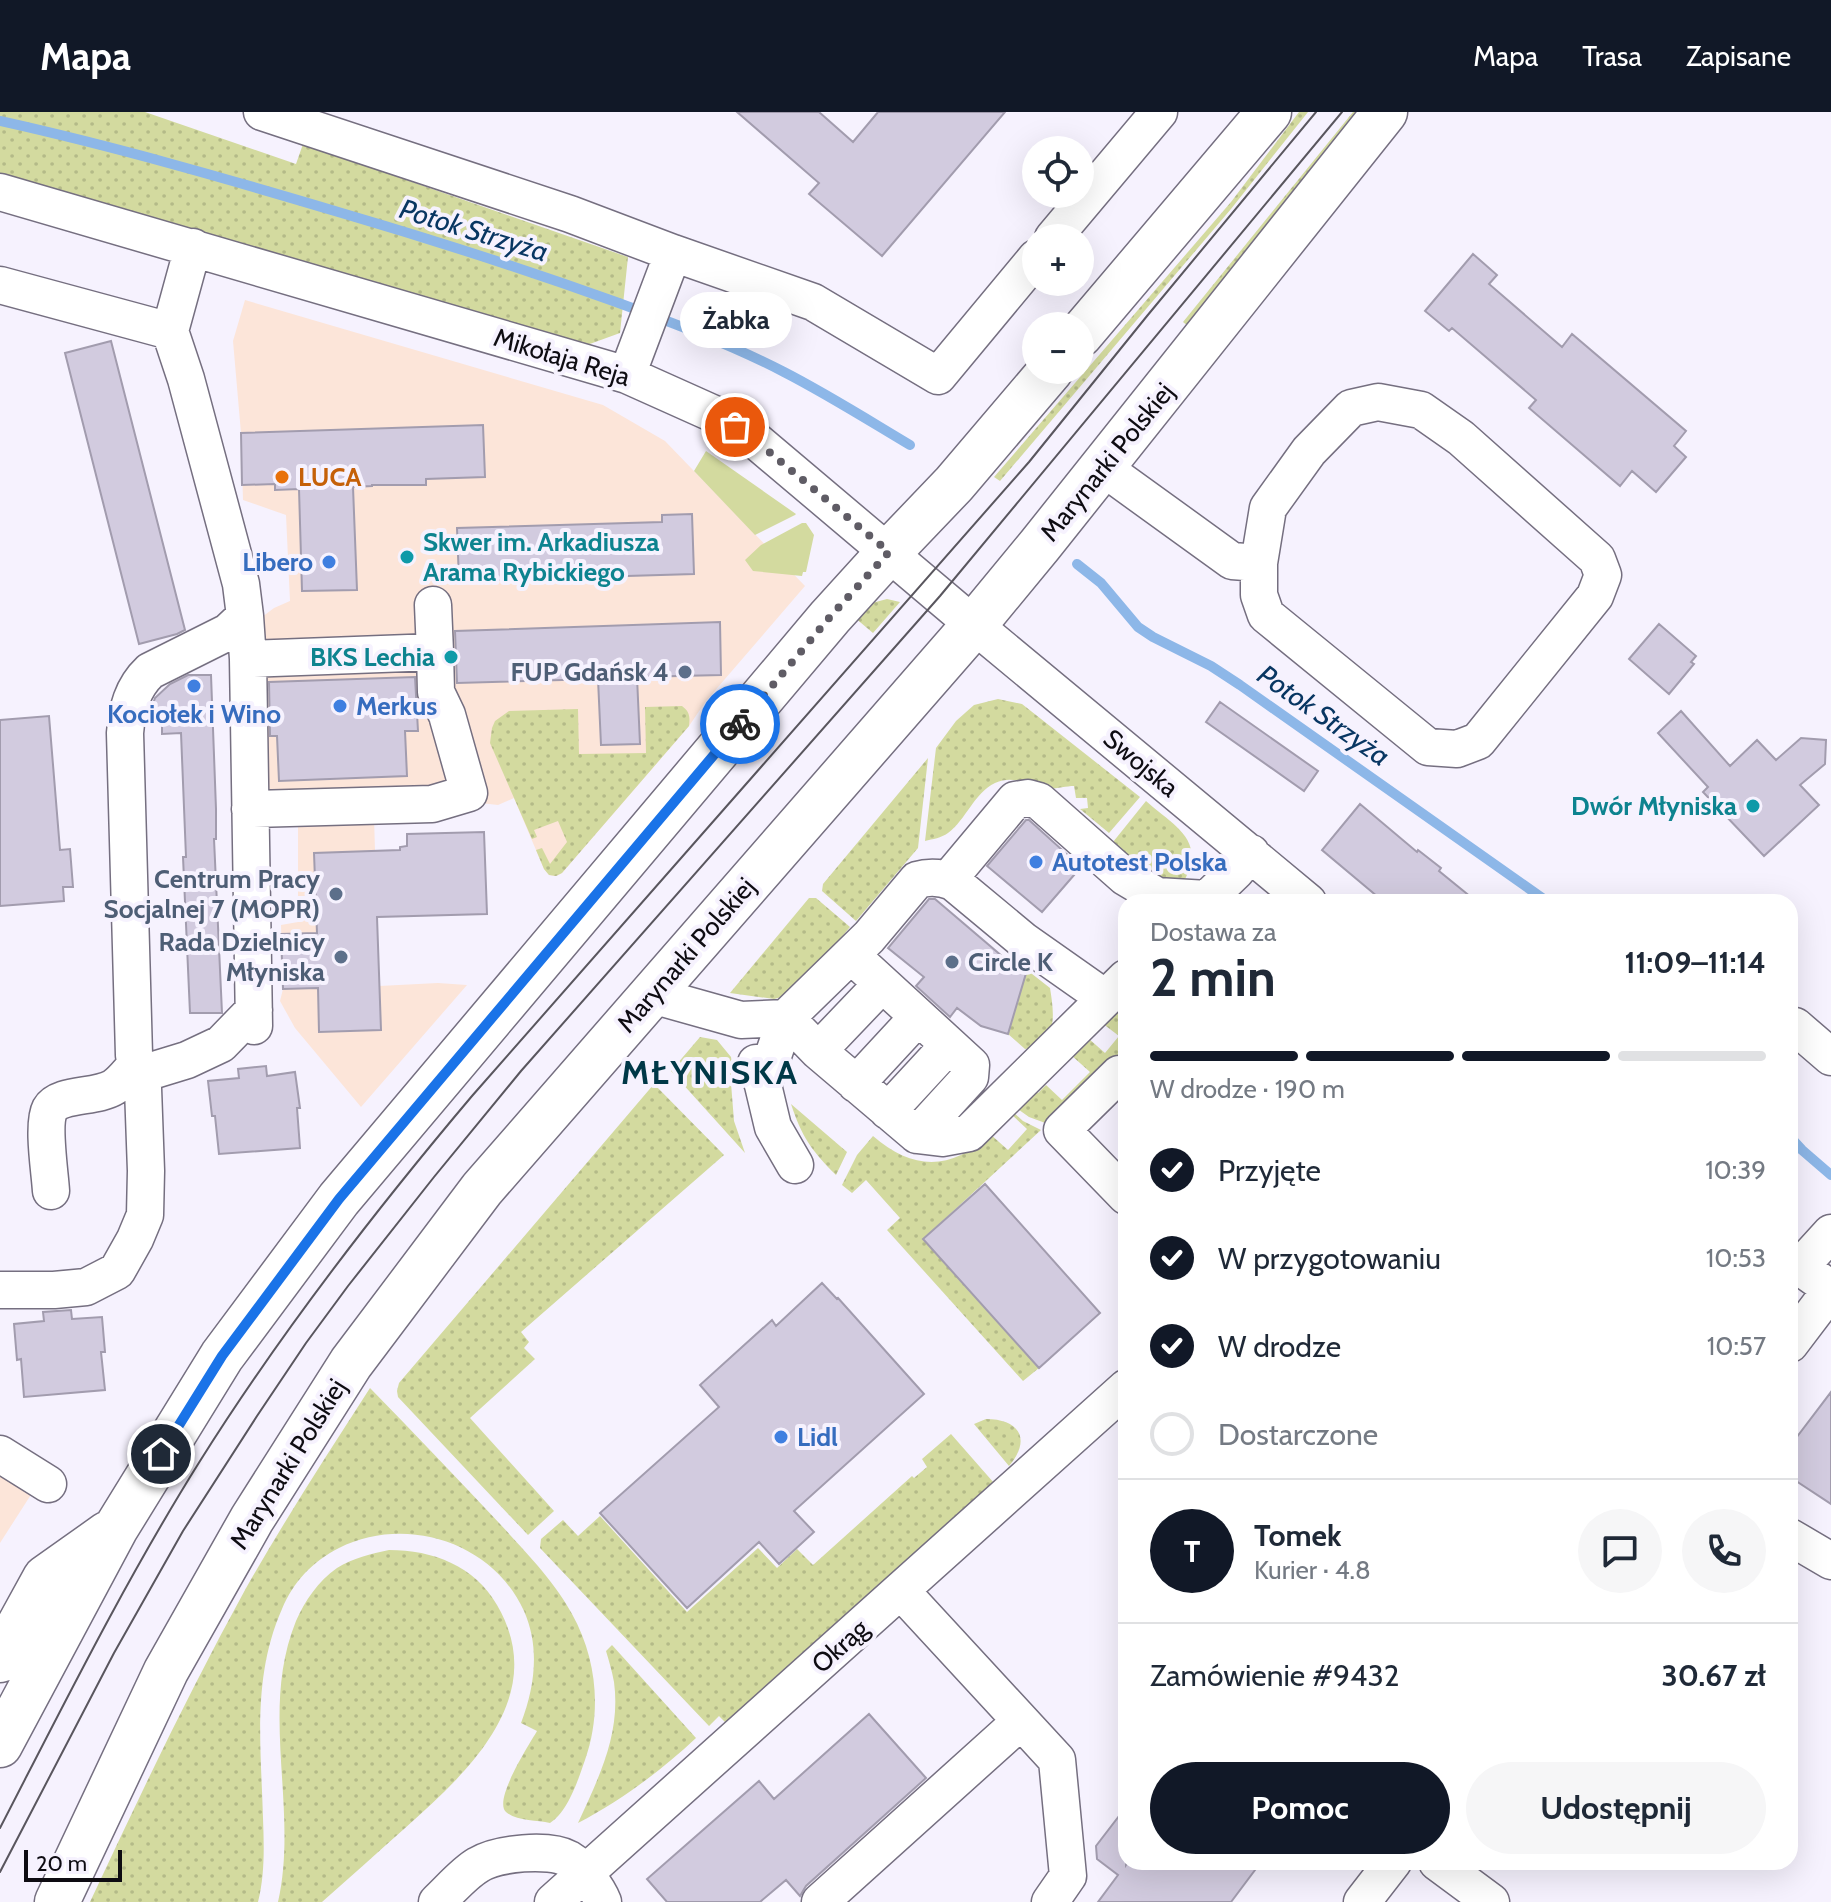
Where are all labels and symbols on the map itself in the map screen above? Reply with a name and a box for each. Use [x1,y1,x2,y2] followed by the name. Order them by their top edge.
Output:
[396,191,552,269] water label: Potok Strzyża
[679,291,791,347] callout: Żabka
[490,321,634,393] street label: Mikołaja Reja
[1033,376,1181,548] street label: Marynarki Polskiej
[701,393,769,461] pin
[298,461,362,493] place label: LUCA
[273,468,291,486] marker: LUCA
[423,526,659,588] place label: Skwer im. Arkadiusza Arama Rybickiego
[242,546,313,578] place label: Libero
[398,548,416,566] marker: Skwer im. Arkadiusza Arama Rybickiego
[320,553,338,571] marker: Libero
[310,641,435,673] place label: BKS Lechia
[442,648,460,666] marker: BKS Lechia
[510,656,669,688] place label: FUP Gdańsk 4
[1251,657,1397,773] water label: Potok Strzyża
[676,663,694,681] marker: FUP Gdańsk 4
[185,677,203,695] marker: Kociołek i Wino
[700,684,780,764] courier
[356,690,437,722] place label: Merkus
[331,697,349,715] marker: Merkus
[107,698,281,730] place label: Kociołek i Wino
[1097,722,1185,804] street label: Swojska
[1571,790,1737,822] place label: Dwór Młyniska
[1744,797,1762,815] marker: Dwór Młyniska
[1052,846,1227,878] place label: Autotest Polska
[1027,853,1045,871] marker: Autotest Polska
[104,863,320,925] place label: Centrum Pracy Socjalnej 7 (MOPR)
[610,871,762,1039] street label: Marynarki Polskiej
[327,885,345,903] marker: Centrum Pracy Socjalnej 7 (MOPR)
[159,926,325,988] place label: Rada Dzielnicy Młyniska
[968,946,1054,978] place label: Circle K
[332,948,350,966] marker: Rada Dzielnicy Młyniska
[943,953,961,971] marker: Circle K
[621,1051,799,1093] district label: MŁYNISKA
[223,1373,353,1555] street label: Marynarki Polskiej
[127,1420,195,1488] pin
[797,1421,838,1453] place label: Lidl
[772,1428,790,1446] marker: Lidl
[805,1612,876,1680] street label: Okrąg
[24,1846,122,1882] scale bar

